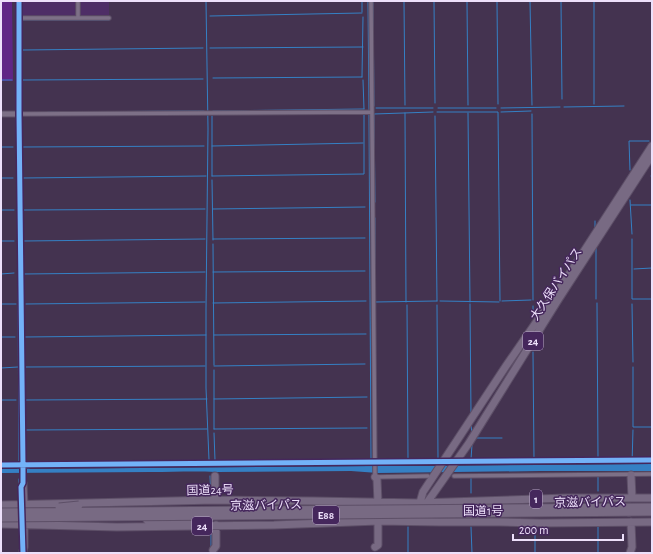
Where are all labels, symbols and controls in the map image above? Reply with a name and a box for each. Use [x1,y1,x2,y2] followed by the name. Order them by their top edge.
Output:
[527,245,584,322] street label: 大久保バイパス
[523,332,543,350] road number: 24
[186,483,234,496] street label: 国道24号
[530,490,542,508] road number: 1
[554,494,626,509] street label: 京滋バイパス
[230,497,302,512] street label: 京滋バイパス
[463,504,503,517] street label: 国道1号
[313,506,339,524] road number: E88
[513,516,623,542] scale bar
[192,517,212,535] road number: 24
[519,524,549,536] text: 200 m

